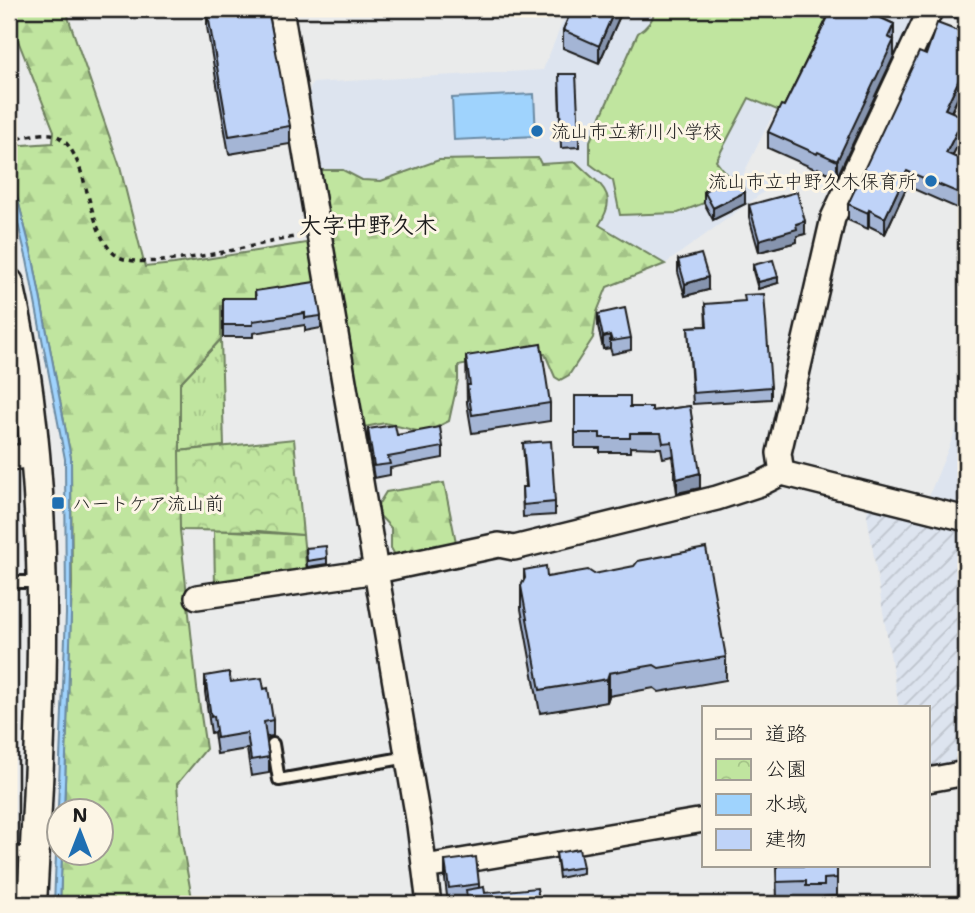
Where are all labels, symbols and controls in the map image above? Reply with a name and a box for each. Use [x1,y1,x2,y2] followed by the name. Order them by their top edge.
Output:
[551,119,722,144] place label: 流山市立新川小学校
[529,123,545,139] marker: 流山市立新川小学校
[708,169,917,194] place label: 流山市立中野久木保育所
[923,173,939,189] marker: 流山市立中野久木保育所
[299,210,437,240] district label: 大字中野久木
[72,491,224,516] place label: ハートケア流山前
[50,495,66,511] marker: ハートケア流山前
[702,706,930,867] legend
[765,720,807,748] text: 道路
[765,755,807,783] text: 公園
[765,790,807,818] text: 水域
[46,797,116,867] north arrow
[72,803,88,828] text: N
[765,825,807,853] text: 建物

